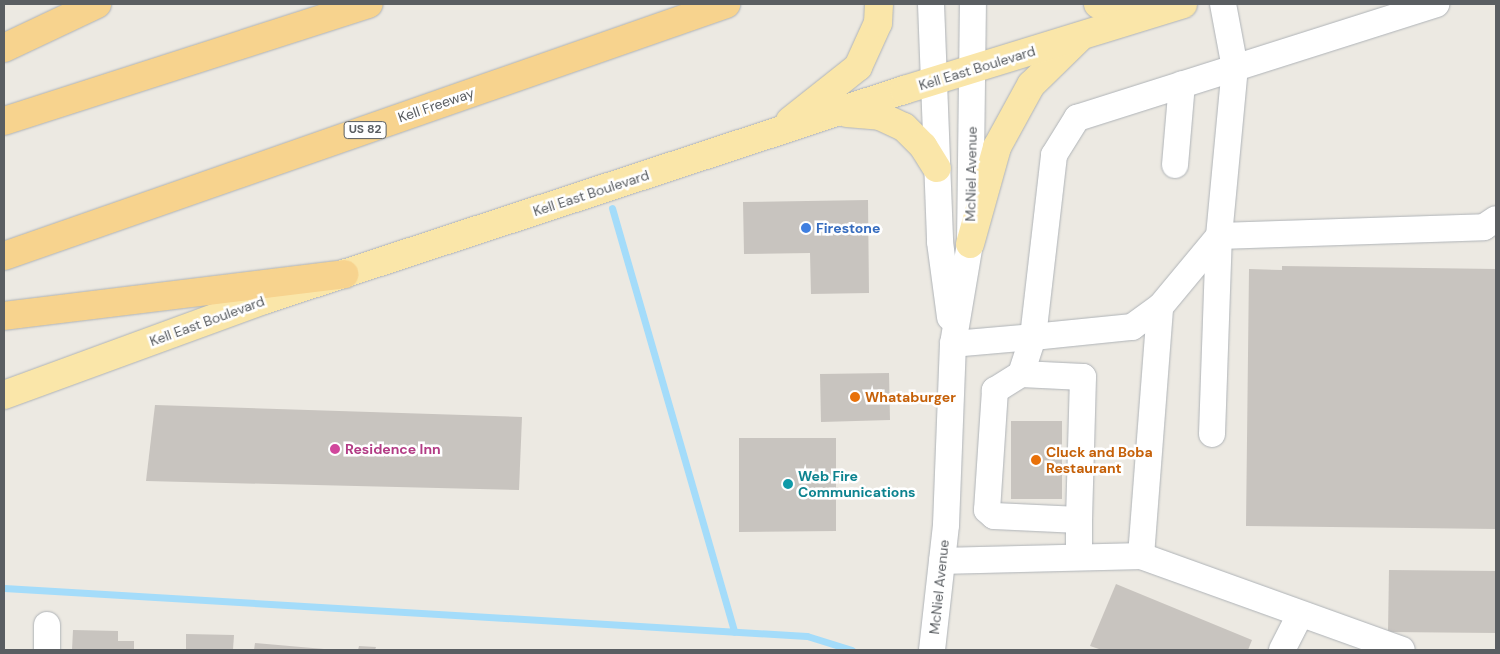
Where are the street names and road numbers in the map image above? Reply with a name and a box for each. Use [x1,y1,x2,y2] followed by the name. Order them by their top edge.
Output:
[917,42,1037,94] street label: Kell East Boulevard
[396,84,476,126] street label: Kell Freeway
[342,120,388,140] road number: US 82
[962,126,980,222] street label: McNiel Avenue
[531,166,651,220] street label: Kell East Boulevard
[147,292,267,350] street label: Kell East Boulevard
[926,539,952,635] street label: McNiel Avenue

